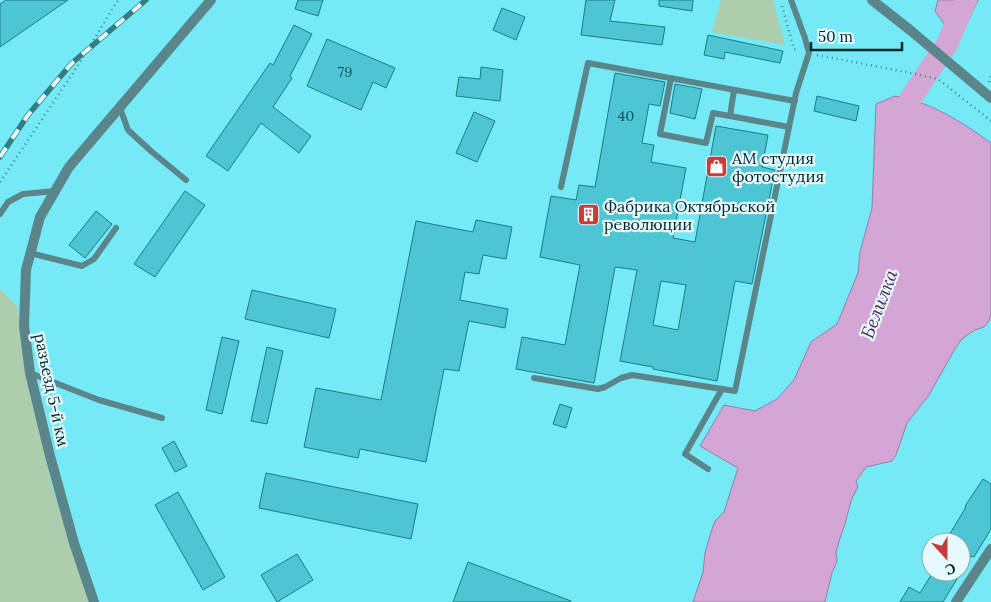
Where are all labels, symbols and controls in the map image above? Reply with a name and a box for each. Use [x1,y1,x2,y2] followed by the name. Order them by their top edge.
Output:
[811,20,902,52] scale bar
[818,27,853,46] text: 50 m
[338,63,352,81] house number: 79
[618,107,634,125] house number: 40
[731,148,824,186] place label: АМ студия фотостудия
[704,155,728,179] shop icon: АМ студия фотостудия
[604,196,775,234] place label: Фабрика Октябрьской революции
[576,203,600,227] building icon: Фабрика Октябрьской революции
[855,266,903,342] water label: Белилка
[30,332,74,449] street label: разъезд 5-й км
[921,532,971,582] north arrow
[943,559,958,579] text: С

